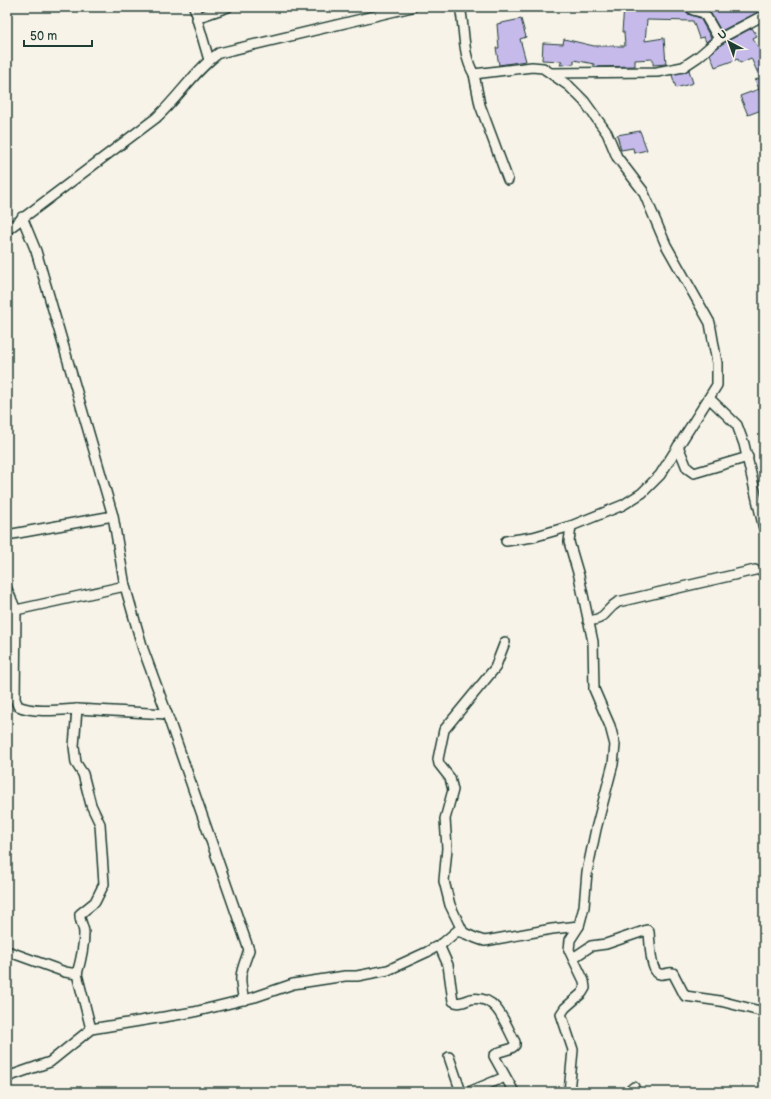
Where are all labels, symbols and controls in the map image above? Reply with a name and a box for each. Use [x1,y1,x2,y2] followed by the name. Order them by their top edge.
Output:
[24,22,92,48] scale bar
[709,22,749,62] north arrow
[716,27,730,42] text: U
[30,29,57,44] text: 50 m

